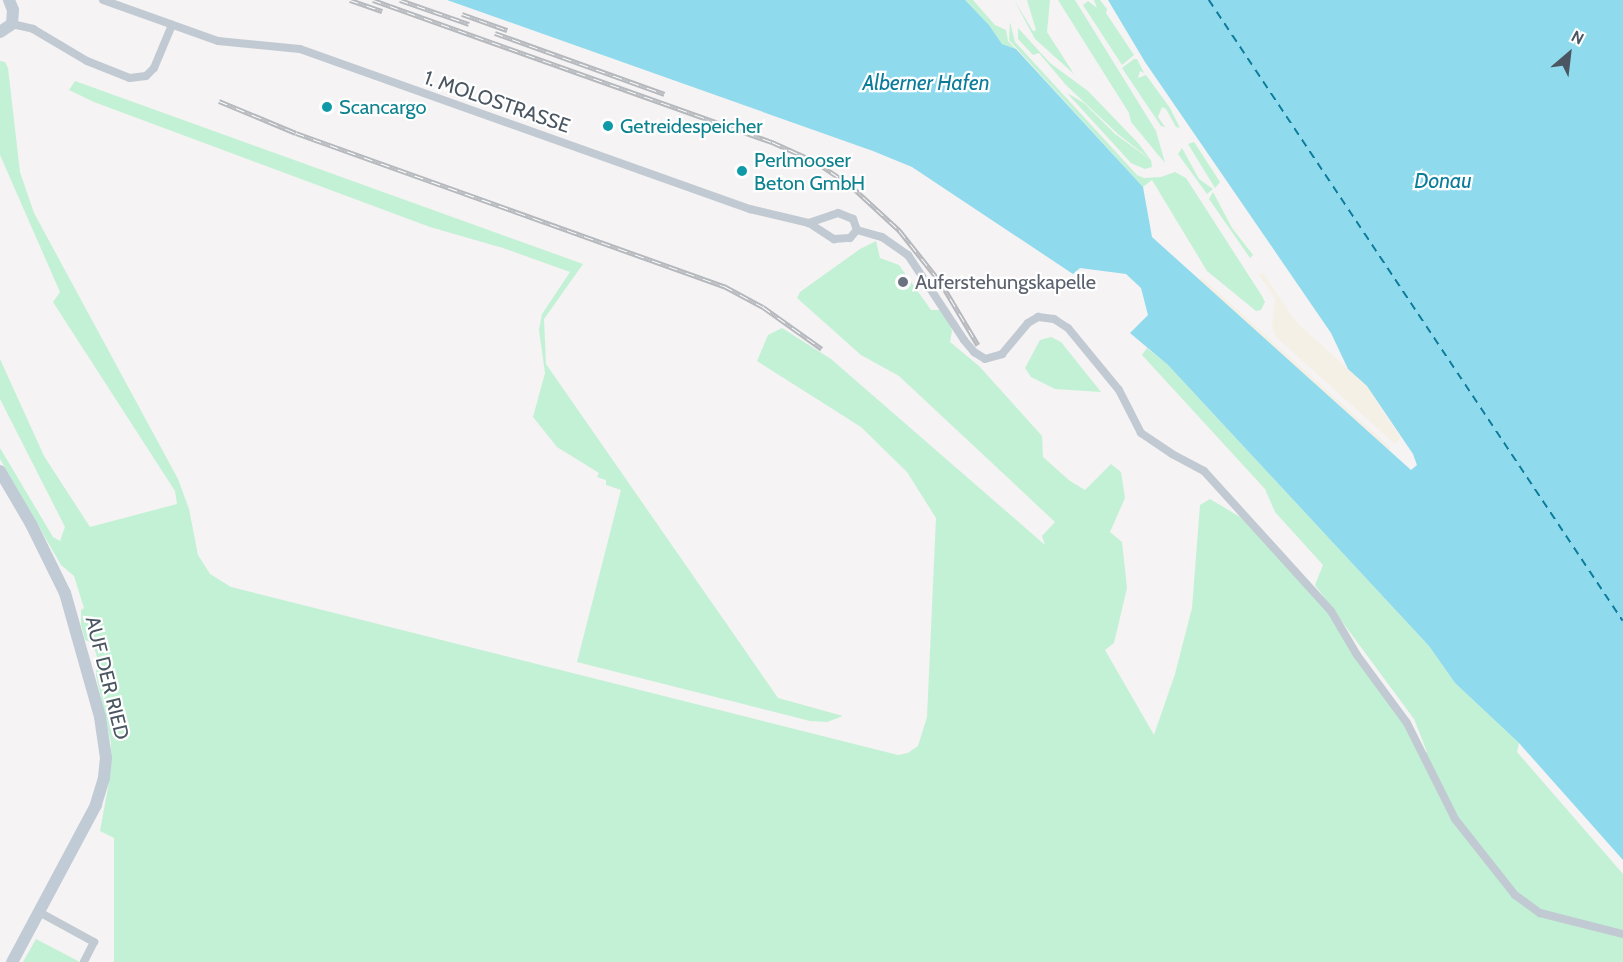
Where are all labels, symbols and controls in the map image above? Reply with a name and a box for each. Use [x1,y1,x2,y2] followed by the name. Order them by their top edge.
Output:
[1539,24,1599,84] north arrow
[1568,27,1587,49] text: N
[421,66,573,138] street label: 1. MOLOSTRASSE
[862,70,990,96] water label: Alberner Hafen
[339,95,426,119] place label: Scancargo
[320,100,334,114] marker: Scancargo
[620,114,763,138] place label: Getreidespeicher
[601,119,615,133] marker: Getreidespeicher
[754,148,865,195] place label: Perlmooser Beton GmbH
[735,164,749,178] marker: Perlmooser Beton GmbH
[1414,168,1472,194] water label: Donau
[915,270,1096,294] place label: Auferstehungskapelle
[896,275,910,289] marker: Auferstehungskapelle
[80,614,134,742] street label: AUF DER RIED

